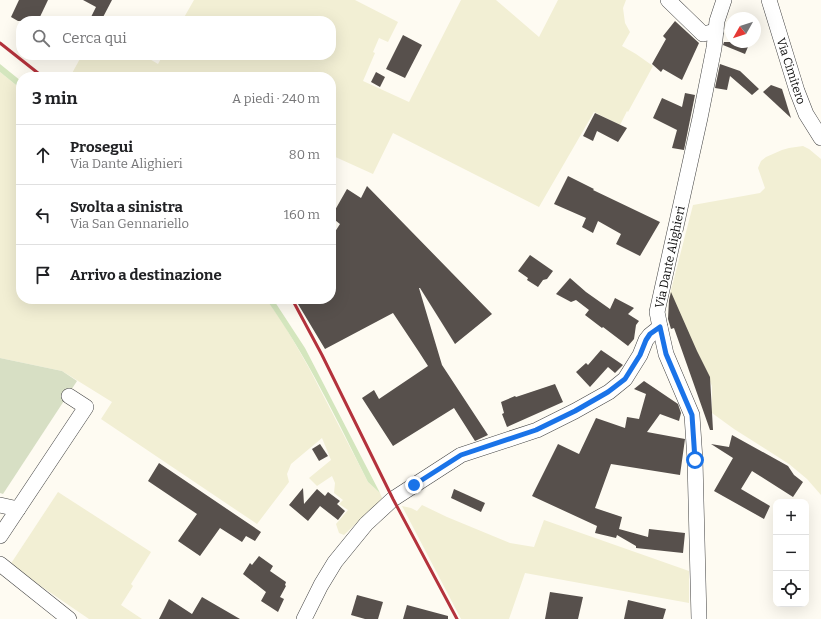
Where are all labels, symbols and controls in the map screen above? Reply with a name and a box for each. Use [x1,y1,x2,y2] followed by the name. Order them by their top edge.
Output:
[725,12,761,48] north arrow
[16,16,336,60] search box
[30,27,52,49] icon: search
[62,29,127,47] text: Cerca qui
[774,36,808,106] street label: Via Cimitero
[32,88,77,109] text: 3 min
[232,91,320,106] text: A piedi · 240 m
[70,138,133,156] text: Prosegui
[32,144,54,166] icon: ahead
[289,147,320,162] text: 80 m
[70,156,183,171] text: Via Dante Alighieri
[70,198,183,216] text: Svolta a sinistra
[32,204,54,226] icon: left
[652,204,688,309] street label: Via Dante Alighieri
[284,207,320,222] text: 160 m
[70,216,189,231] text: Via San Gennariello
[32,264,54,286] icon: arrive
[70,266,222,284] text: Arrivo a destinazione
[686,451,704,469] route start
[405,476,423,494] route end
[773,499,809,607] map controls
[773,499,809,535] button: +
[773,535,809,571] button: −
[773,571,809,607] button: locate

